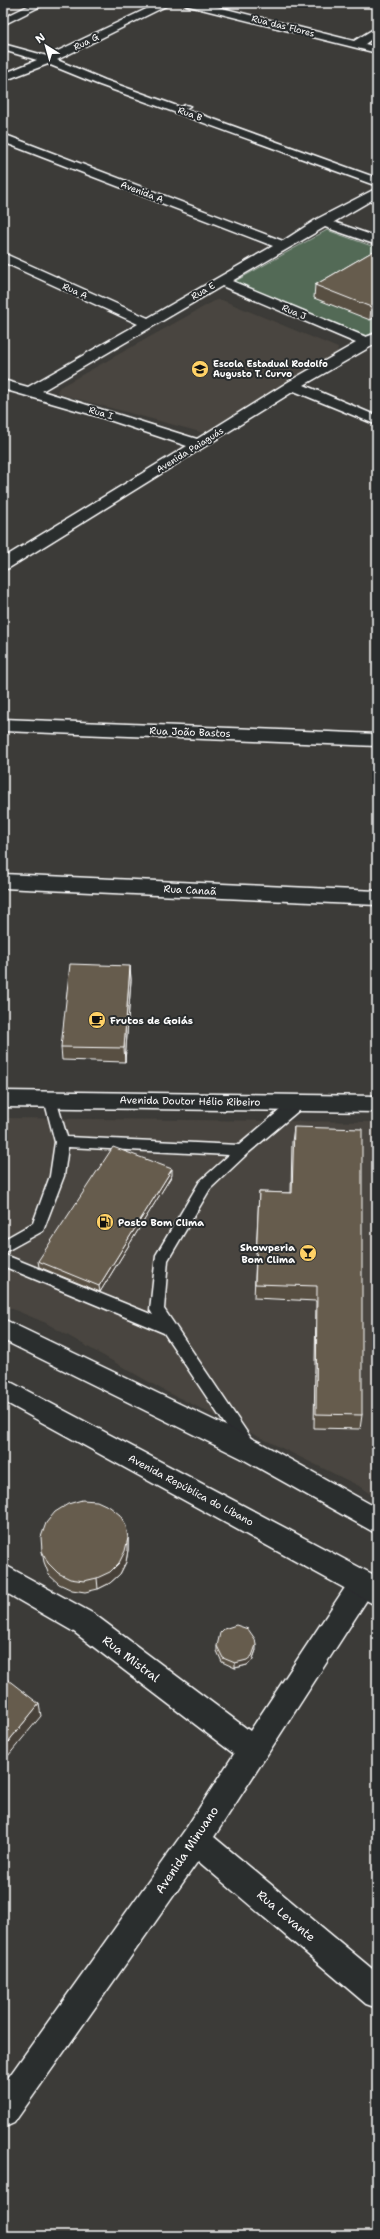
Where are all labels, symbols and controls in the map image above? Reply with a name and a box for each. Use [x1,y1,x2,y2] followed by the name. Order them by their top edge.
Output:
[250,12,316,40] street label: Rua das Flores
[26,26,66,66] north arrow
[32,30,49,47] text: N
[71,31,101,53] street label: Rua G
[176,104,204,124] street label: Rua B
[119,178,166,206] street label: Avenida A
[189,279,217,303] street label: Rua E
[61,280,90,302] street label: Rua A
[280,302,308,322] street label: Rua J
[213,358,328,380] place label: Escola Estadual Rodolfo Augusto T. Curvo
[190,359,210,379] school or university icon: Escola Estadual Rodolfo Augusto T. Curvo
[87,404,115,422] street label: Rua I
[154,424,226,476] street label: Avenida Paiaguás
[149,724,231,740] street label: Rua João Bastos
[163,882,217,898] street label: Rua Canaã
[87,1010,107,1030] cafe icon: Frutos de Goiás
[110,1014,193,1027] place label: Frutos de Goiás
[120,1093,260,1109] street label: Avenida Doutor Hélio Ribeiro
[95,1212,115,1232] fuel station icon: Posto Bom Clima
[118,1216,204,1229] place label: Posto Bom Clima
[240,1241,295,1266] place label: Showperia Bom Clima
[298,1243,318,1263] bar icon: Showperia Bom Clima
[126,1451,256,1529] street label: Avenida República do Líbano
[99,1632,163,1686] street label: Rua Mistral
[152,1803,222,1897] street label: Avenida Minuano
[253,1887,319,1945] street label: Rua Levante

